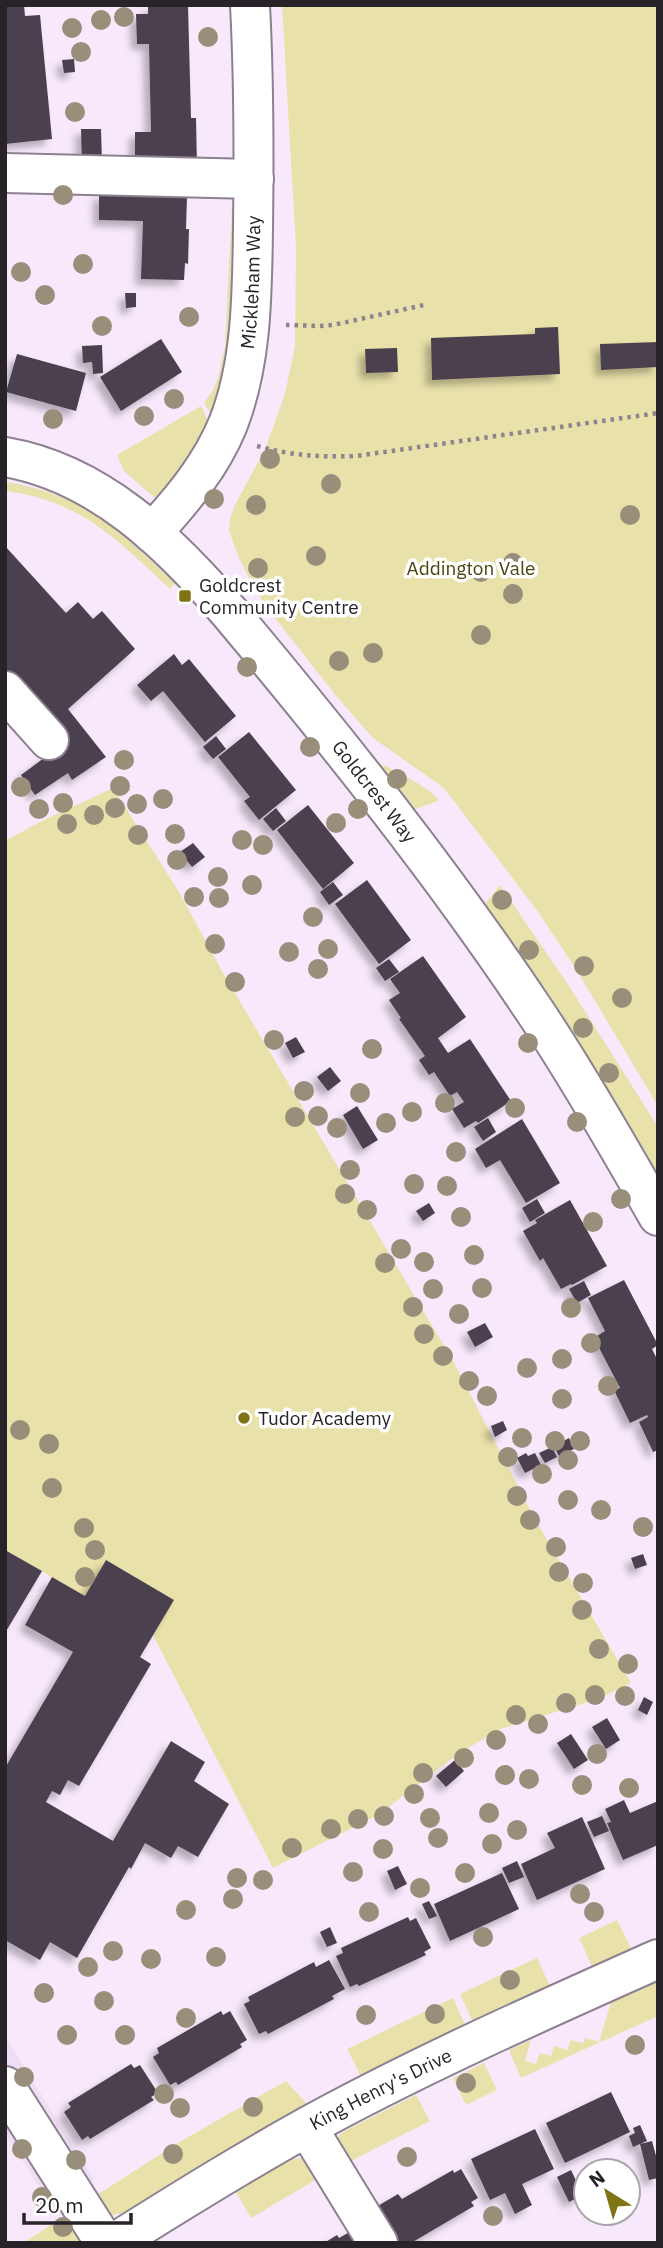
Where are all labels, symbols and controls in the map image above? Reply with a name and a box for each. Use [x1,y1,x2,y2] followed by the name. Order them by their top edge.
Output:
[235,215,265,350] street label: Mickleham Way
[406,556,536,580] park label: Addington Vale
[199,573,359,619] place label: Goldcrest Community Centre
[177,588,193,604] marker: Goldcrest Community Centre
[327,735,422,848] street label: Goldcrest Way
[258,1406,392,1430] place label: Tudor Academy
[236,1410,252,1426] marker: Tudor Academy
[305,2043,455,2135] street label: King Henry's Drive
[572,2157,642,2227] north arrow
[584,2165,609,2192] text: N
[24,2182,131,2226] scale bar
[35,2191,84,2219] text: 20 m

